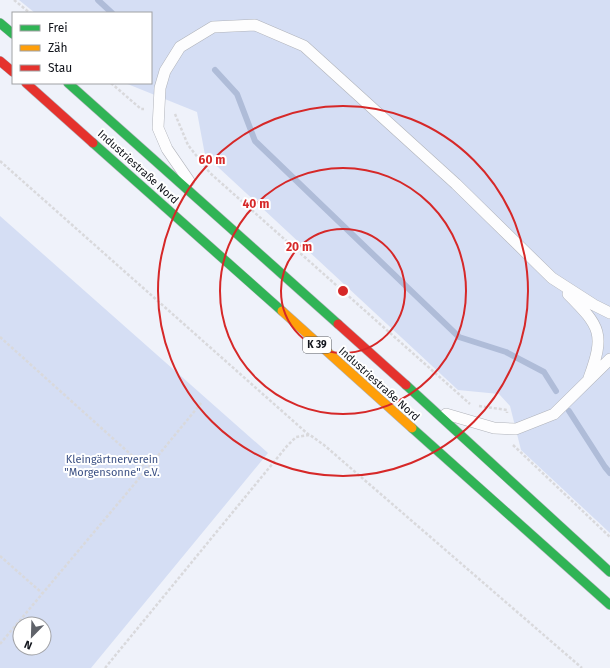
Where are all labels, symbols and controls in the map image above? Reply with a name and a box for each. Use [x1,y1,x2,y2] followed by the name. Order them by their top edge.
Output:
[12,12,152,84] legend
[48,21,68,35] text: Frei
[48,41,68,55] text: Zäh
[48,61,72,75] text: Stau
[95,127,181,207] street label: Industriestraße Nord
[199,153,225,167] text: 60 m
[243,197,269,211] text: 40 m
[286,240,312,254] text: 20 m
[336,284,350,298] centre of rings
[303,337,331,353] road number: K 39
[336,344,422,424] street label: Industriestraße Nord
[64,453,160,479] park label: Kleingärtnerverein "Morgensonne" e.V.
[12,616,52,656] north arrow
[22,637,34,652] text: N

